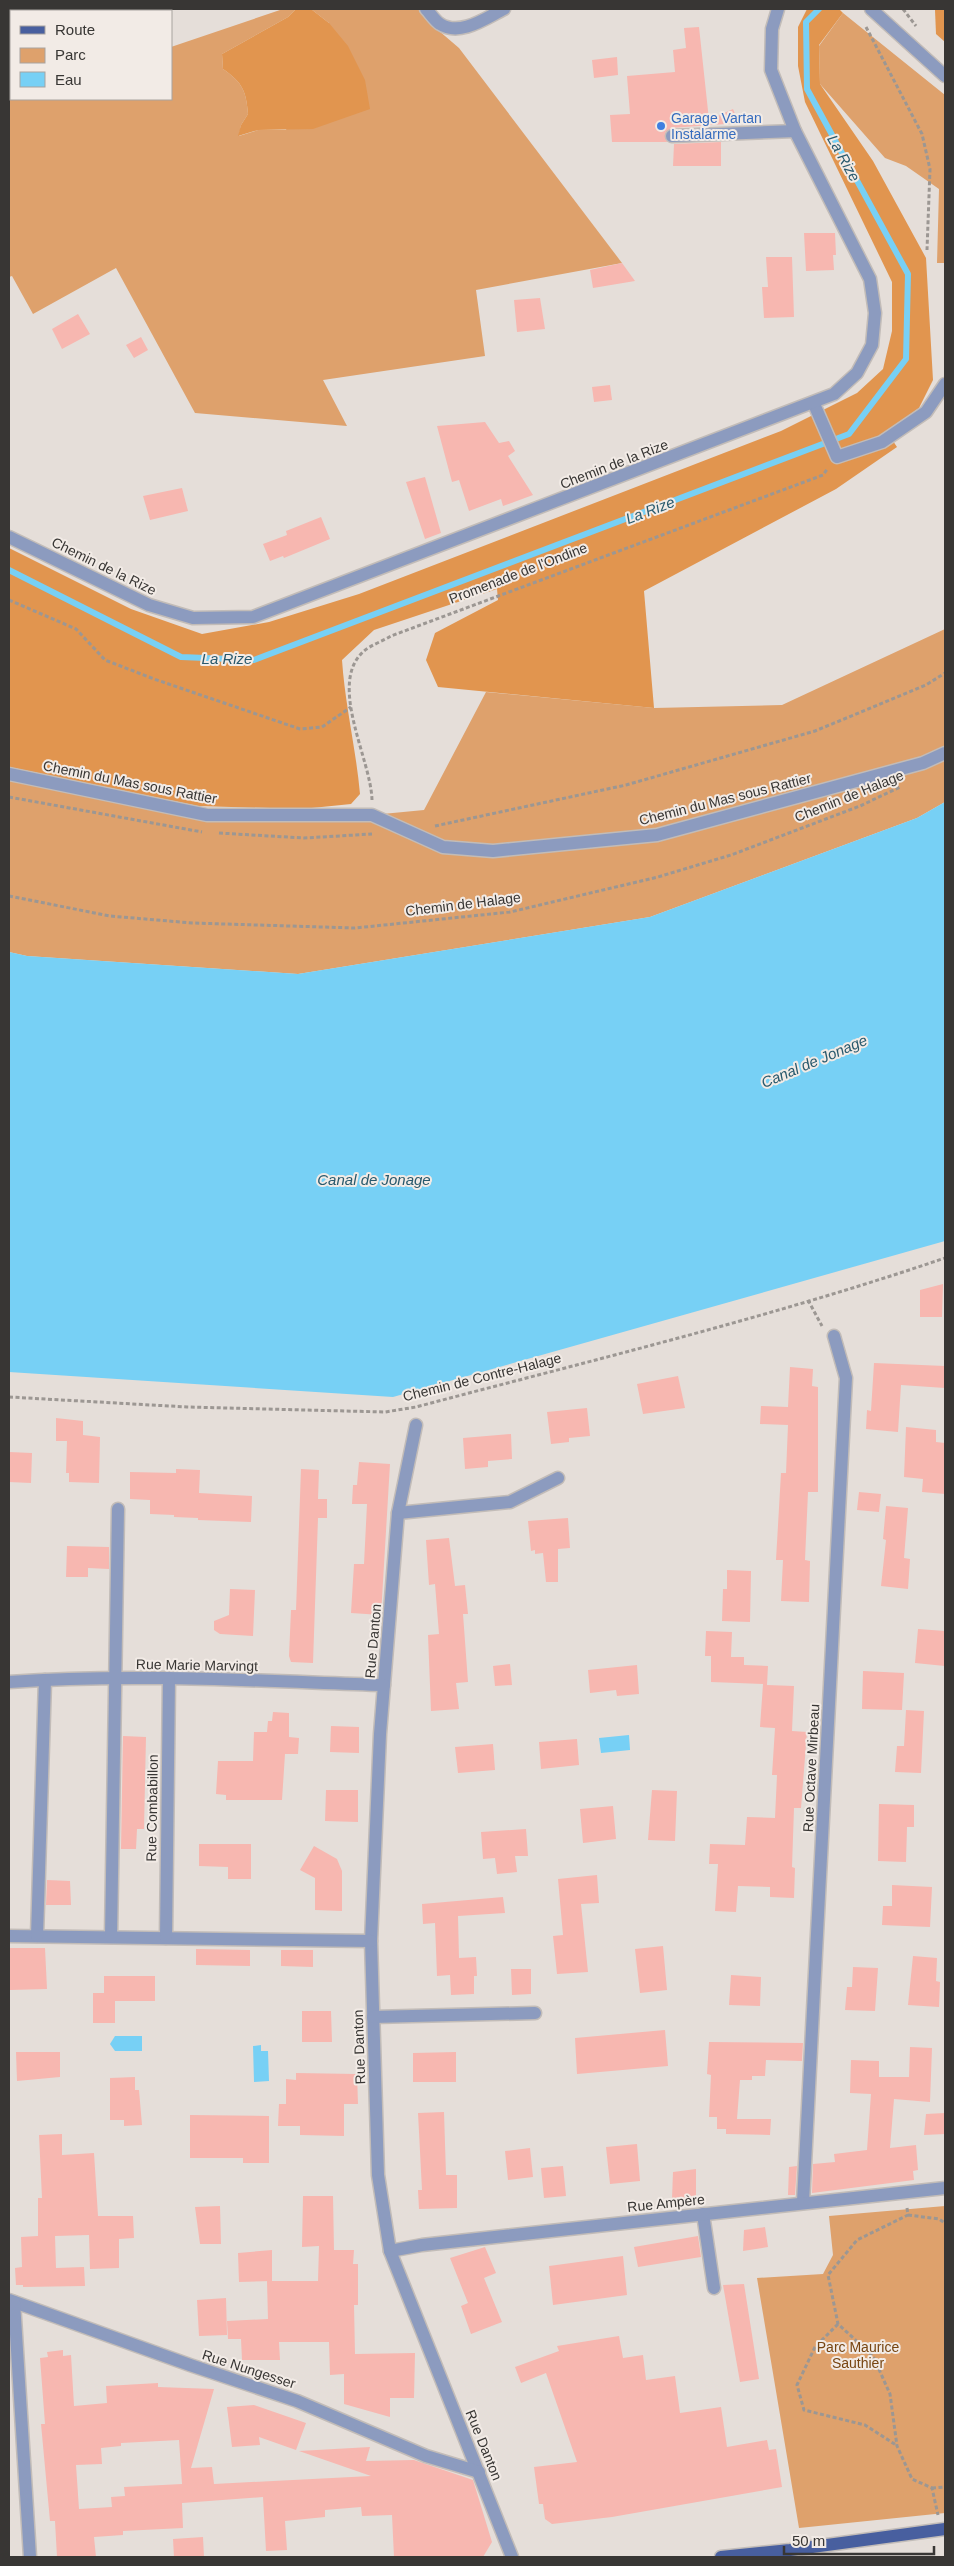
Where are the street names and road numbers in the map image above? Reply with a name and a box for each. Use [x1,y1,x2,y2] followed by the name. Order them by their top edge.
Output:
[558,436,670,492] street label: Chemin de la Rize
[49,534,159,598] street label: Chemin de la Rize
[447,539,590,607] street label: Promenade de l'Ondine
[42,757,219,807] street label: Chemin du Mas sous Rattier
[792,767,906,825] street label: Chemin de Halage
[637,770,813,828] street label: Chemin du Mas sous Rattier
[404,889,522,919] street label: Chemin de Halage
[401,1350,563,1404] street label: Chemin de Contre-Halage
[362,1603,384,1679] street label: Rue Danton
[136,1656,258,1674] street label: Rue Marie Marvingt
[800,1703,822,1833] street label: Rue Octave Mirbeau
[143,1754,161,1862] street label: Rue Combabillon
[350,2009,368,2085] street label: Rue Danton
[626,2191,706,2215] street label: Rue Ampère
[200,2346,298,2392] street label: Rue Nungesser
[463,2407,505,2483] street label: Rue Danton

